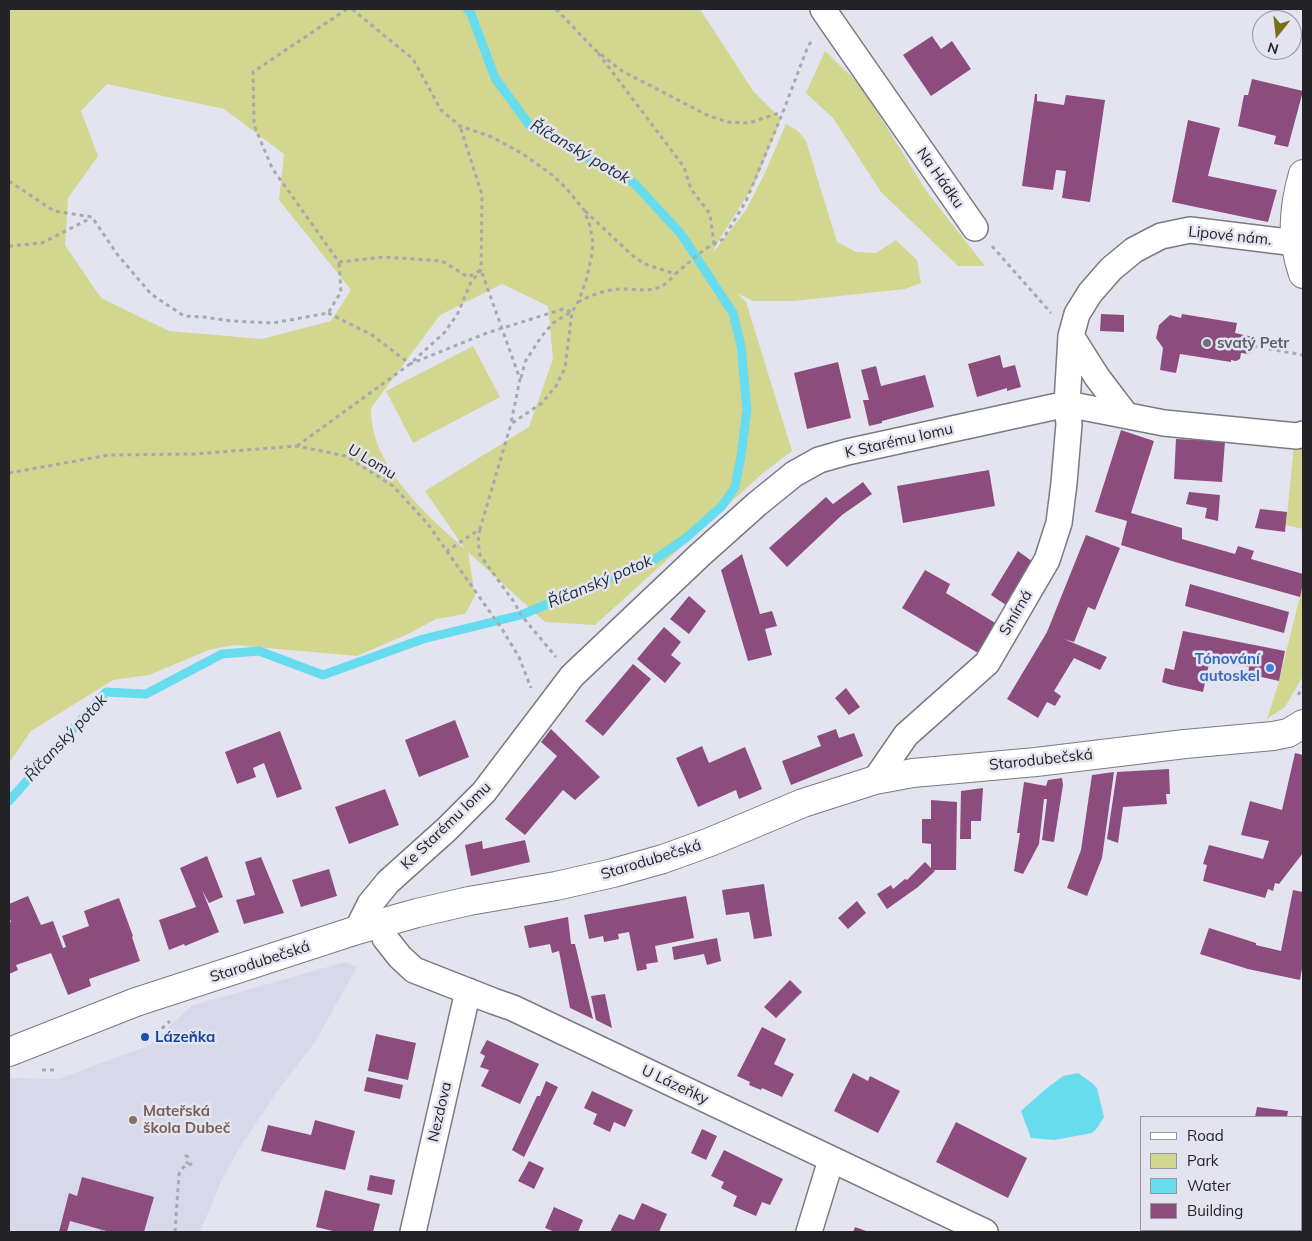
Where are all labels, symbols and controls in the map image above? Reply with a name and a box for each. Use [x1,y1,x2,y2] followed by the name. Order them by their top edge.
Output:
[1252,10,1302,60] north arrow
[1266,38,1281,59] text: N
[527,116,633,188] water label: Říčanský potok
[913,144,967,212] street label: Na Hádku
[1188,223,1272,249] street label: Lipové nám.
[1217,334,1289,352] place label: svatý Petr
[1201,337,1213,349] marker: svatý Petr
[843,420,955,462] street label: K Starému lomu
[344,441,400,483] street label: U Lomu
[545,551,655,613] water label: Říčanský potok
[996,587,1036,639] street label: Smírná
[1195,650,1260,685] place label: Tónování autoskel
[1264,662,1276,674] marker: Tónování autoskel
[21,691,111,785] water label: Říčanský potok
[988,746,1094,774] street label: Starodubečská
[397,778,495,874] street label: Ke Starému lomu
[599,836,703,884] street label: Starodubečská
[208,937,312,987] street label: Starodubečská
[155,1028,215,1046] place label: Lázeňka
[139,1031,151,1043] marker: Lázeňka
[639,1062,711,1108] street label: U Lázeňky
[424,1080,456,1144] street label: Nezdova
[143,1102,230,1137] place label: Mateřská škola Dubeč
[127,1114,139,1126] marker: Mateřská škola Dubeč
[1140,1116,1302,1231] legend
[1187,1126,1224,1145] text: Road
[1187,1151,1219,1170] text: Park
[1187,1176,1231,1195] text: Water
[1187,1201,1243,1220] text: Building

